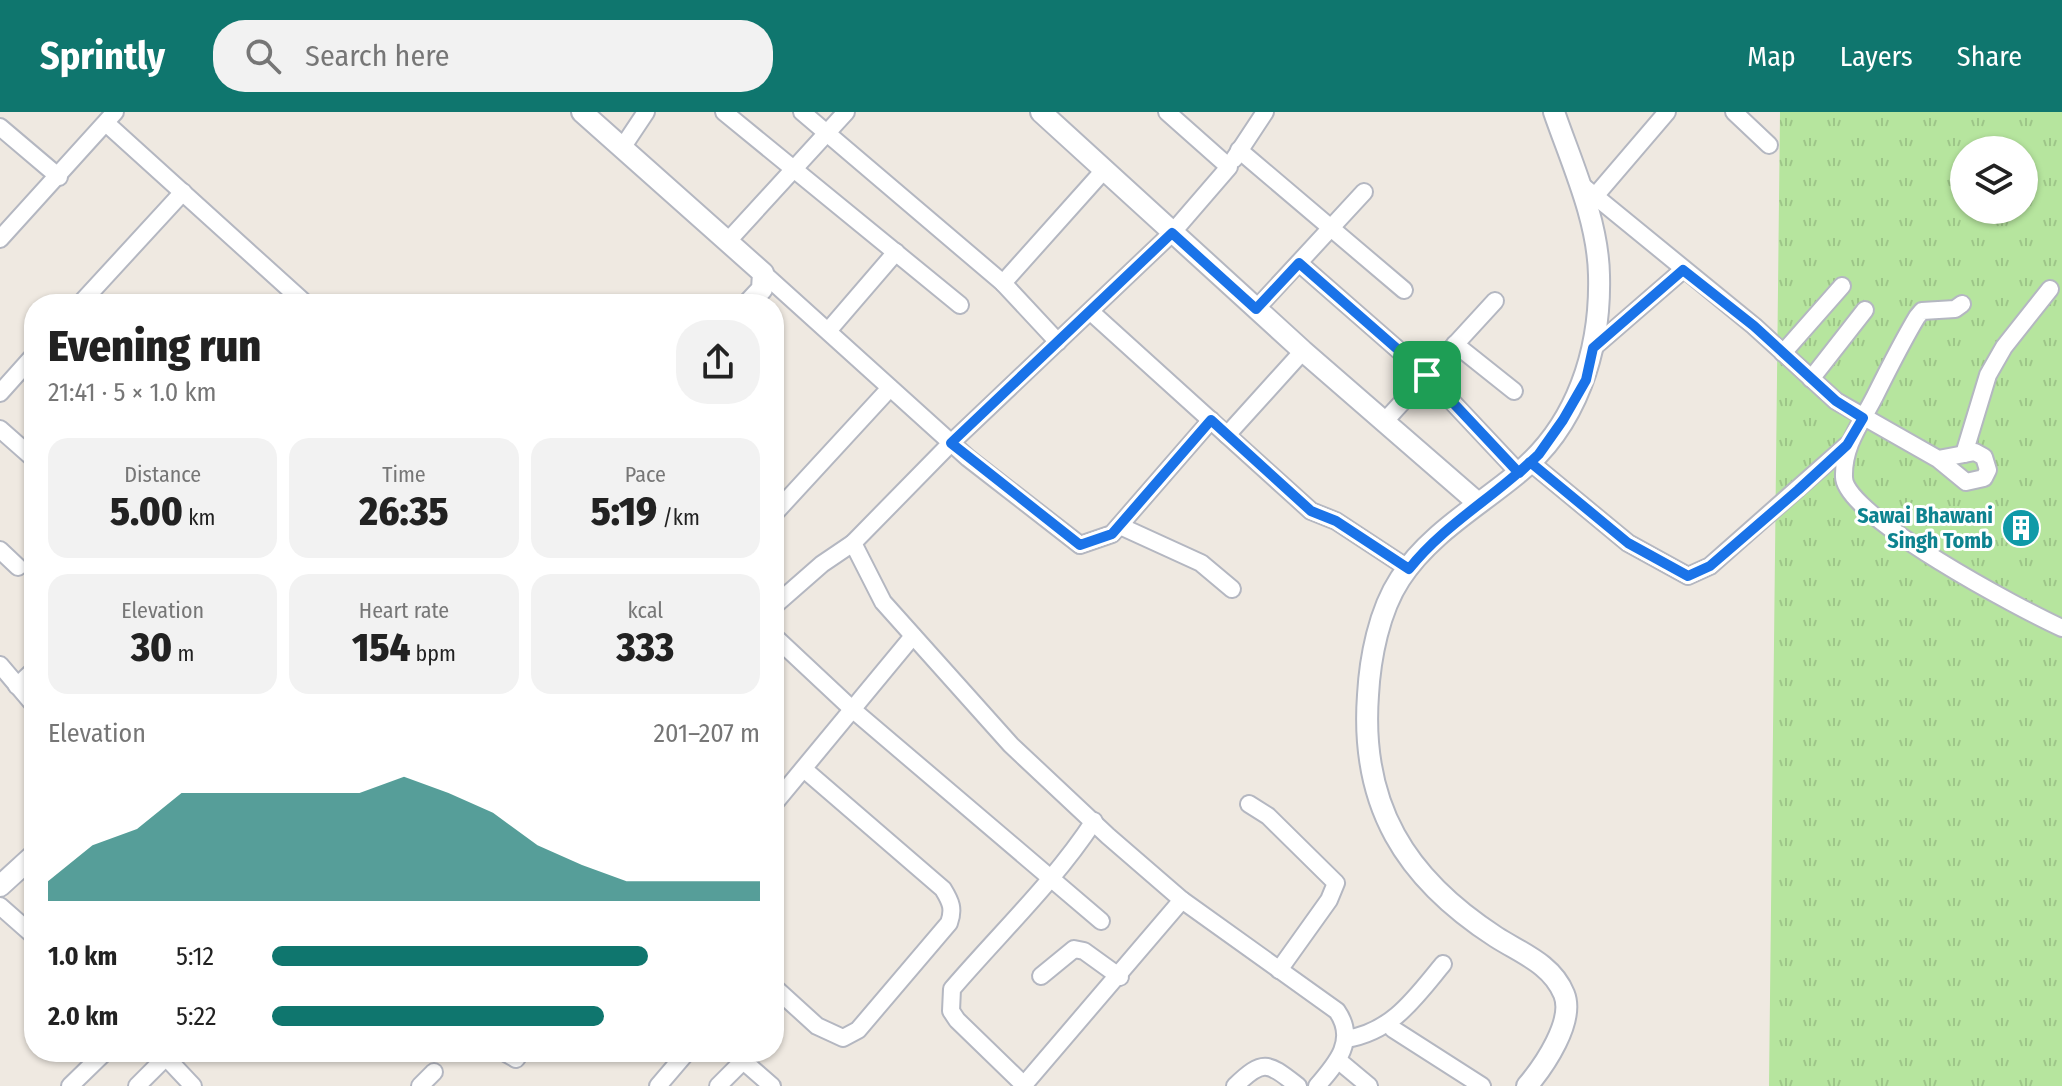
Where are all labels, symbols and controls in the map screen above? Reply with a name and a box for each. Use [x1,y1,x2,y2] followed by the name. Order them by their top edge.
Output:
[213,20,773,92] search box
[40,33,165,79] text: Sprintly
[241,34,285,78] icon: search
[305,38,450,74] text: Search here
[1747,40,1796,73] text: Map
[1840,40,1913,73] text: Layers
[1957,40,2022,73] text: Share
[1950,136,2038,224] map controls
[1950,136,2038,224] button: layers
[48,320,261,373] text: Evening run
[676,320,760,404] button: share
[1393,341,1461,409] pin
[1405,353,1449,397] icon: arrive
[48,377,217,408] text: 21:41 · 5 × 1.0 km
[124,461,201,488] text: Distance
[382,461,426,488] text: Time
[625,461,666,488] text: Pace
[110,488,183,536] text: 5.00
[359,488,449,536] text: 26:35
[591,488,657,536] text: 5:19
[1857,502,1993,554] place label: Sawai Bhawani Singh Tomb
[183,504,215,531] text: km
[657,504,700,531] text: /km
[2000,507,2042,549] building icon: Sawai Bhawani Singh Tomb
[121,597,204,624] text: Elevation
[359,597,449,624] text: Heart rate
[628,597,663,624] text: kcal
[131,624,172,672] text: 30
[352,624,410,672] text: 154
[617,624,674,672] text: 333
[172,640,194,667] text: m
[410,640,456,667] text: bpm
[48,718,146,749] text: Elevation
[654,718,760,749] text: 201–207 m
[48,941,117,972] text: 1.0 km
[176,941,214,972] text: 5:12
[48,1001,118,1032] text: 2.0 km
[176,1001,216,1032] text: 5:22

